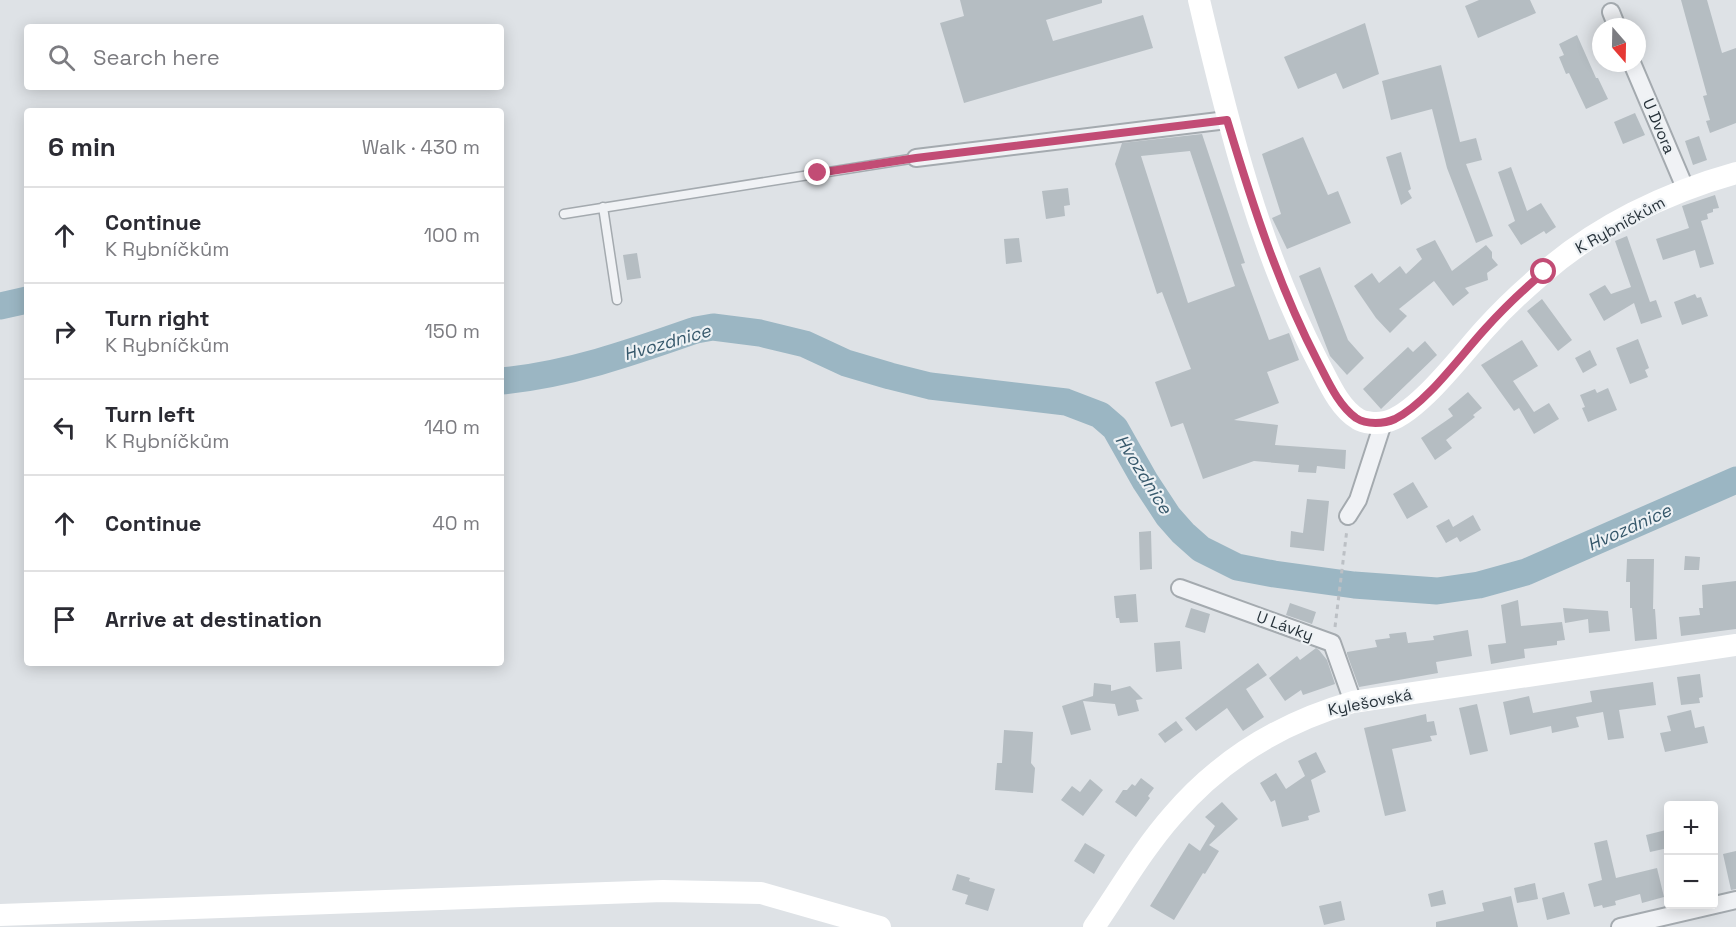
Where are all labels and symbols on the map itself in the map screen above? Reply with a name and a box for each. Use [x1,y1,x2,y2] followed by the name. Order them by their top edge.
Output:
[1592,18,1646,72] north arrow
[1638,95,1680,157] street label: U Dvora
[804,159,830,185] route end
[1571,192,1669,258] street label: K Rybníčkům
[1530,258,1556,284] route start
[621,318,714,365] water label: Hvozdnice
[1111,430,1178,519] water label: Hvozdnice
[1583,498,1676,556] water label: Hvozdnice
[1254,606,1316,646] street label: U Lávky
[1326,684,1414,720] street label: Kylešovská

